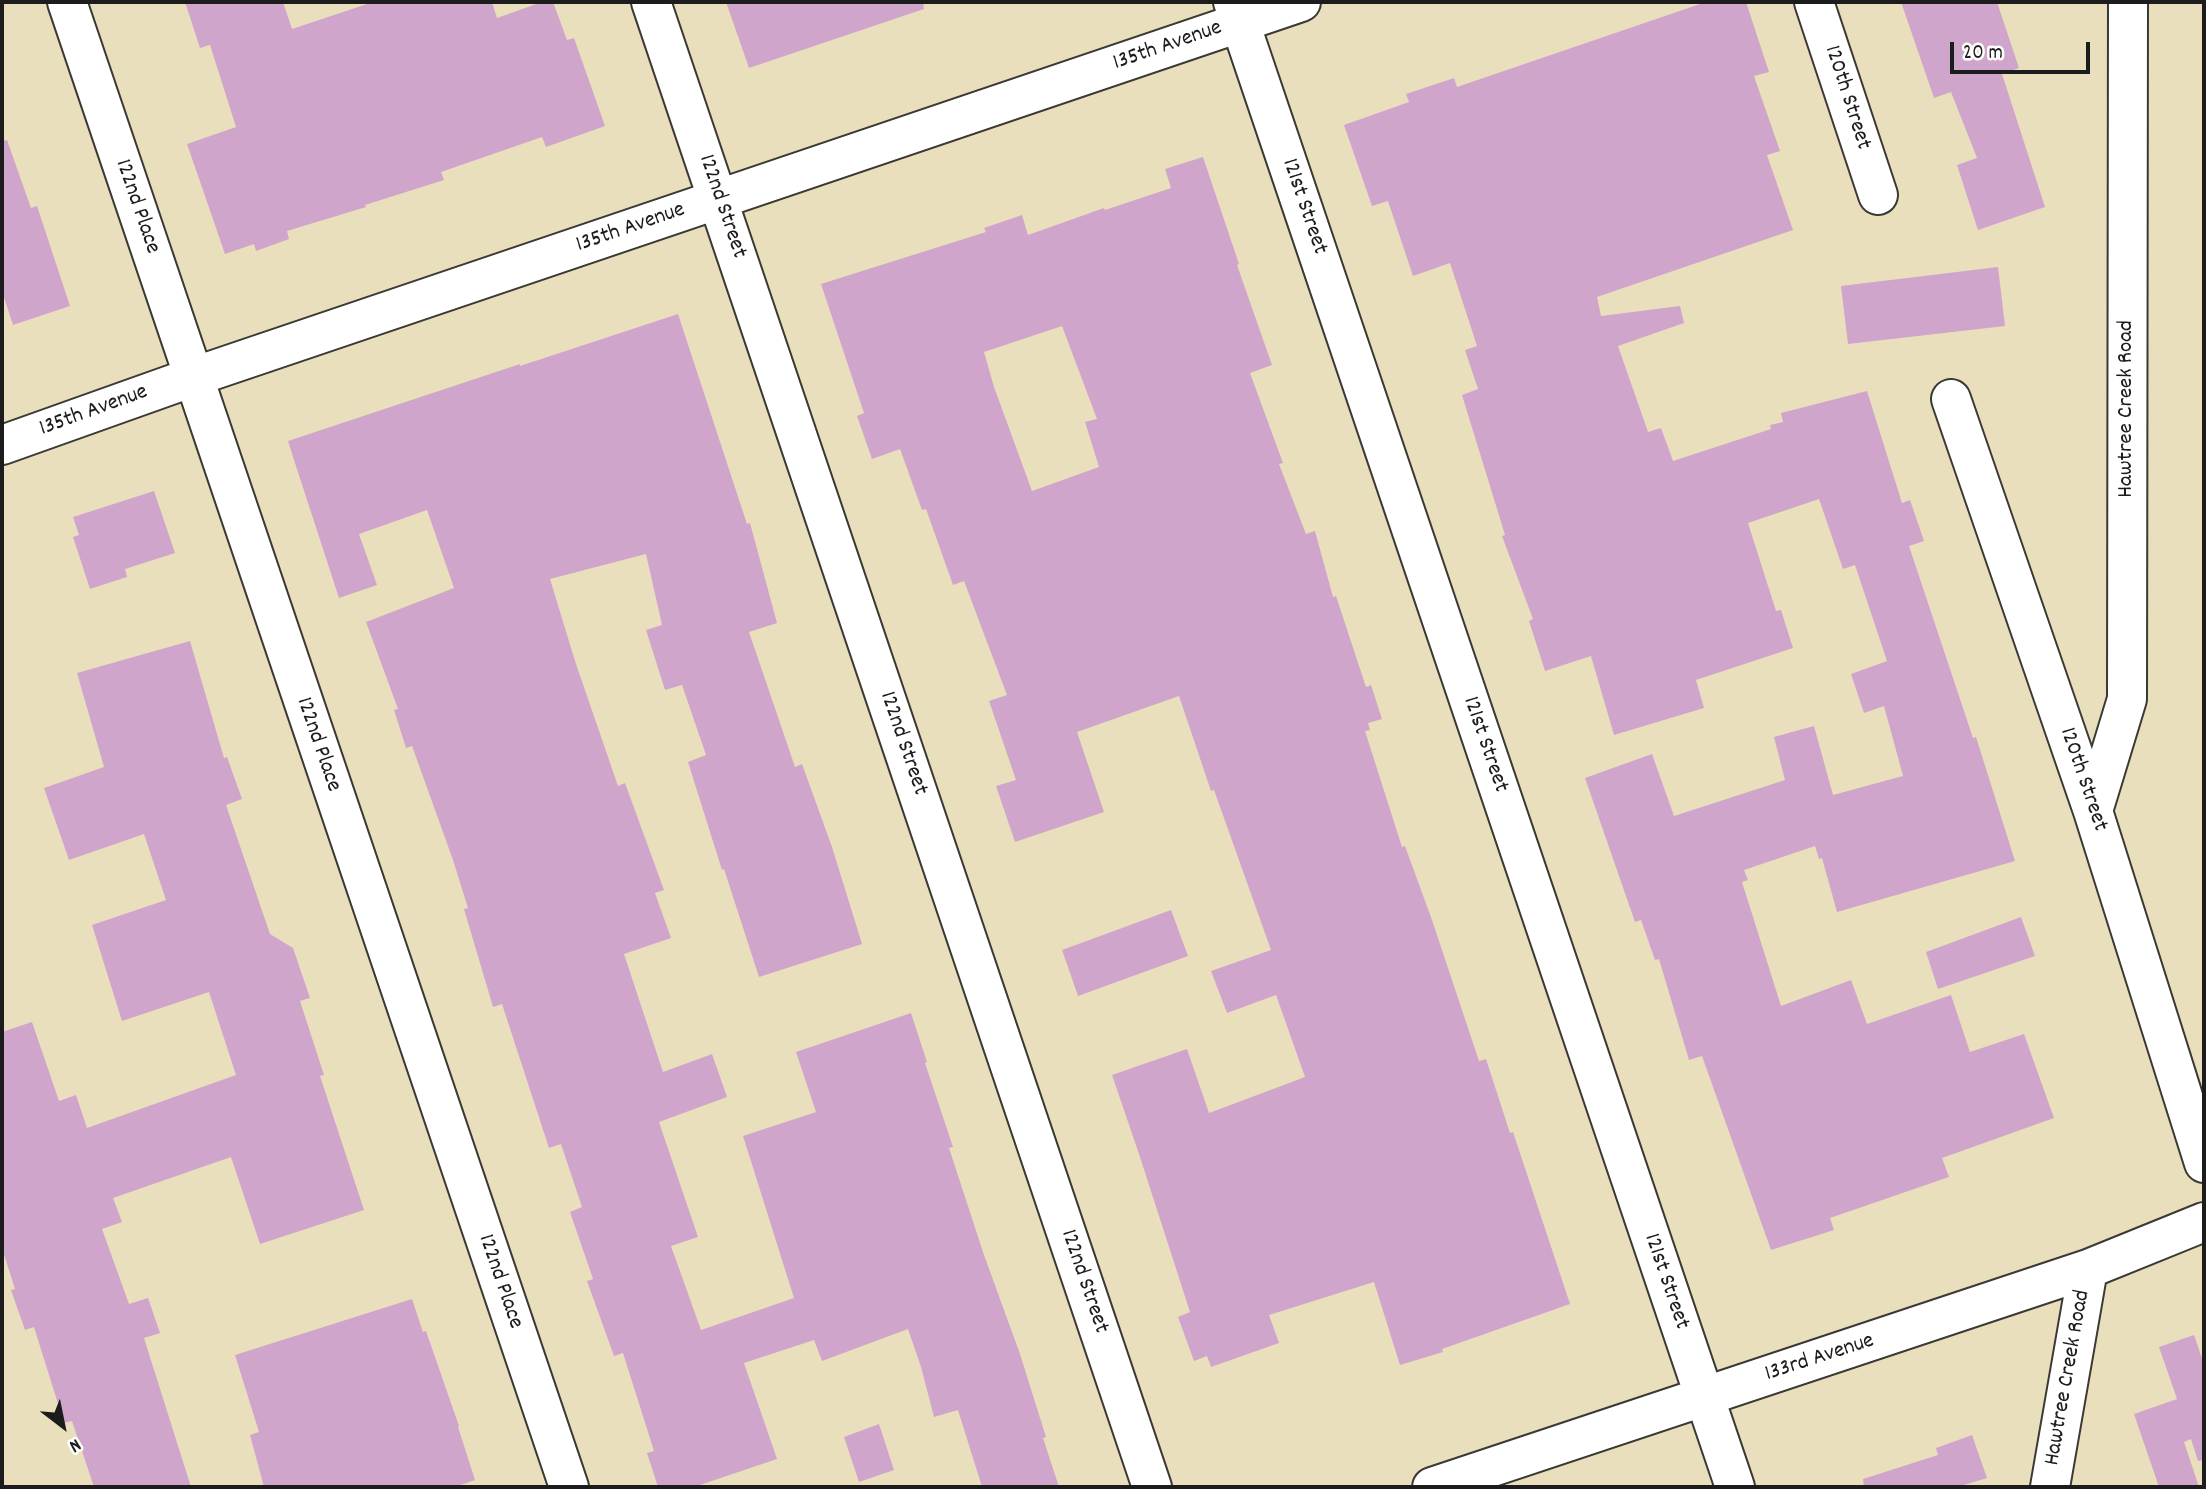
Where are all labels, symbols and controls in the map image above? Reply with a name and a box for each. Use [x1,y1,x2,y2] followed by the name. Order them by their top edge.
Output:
[1110,16,1226,78] street label: 135th Avenue
[1954,28,2094,72] scale bar
[1963,39,2003,69] text: 20 m
[1816,42,1876,154] street label: 120th Street
[690,152,752,262] street label: 122nd Street
[1274,155,1332,259] street label: 121st Street
[107,156,165,258] street label: 122nd Place
[573,198,689,260] street label: 135th Avenue
[2114,320,2142,498] street label: Hawtree Creek Road
[36,380,152,444] street label: 135th Avenue
[871,689,933,799] street label: 122nd Street
[1455,693,1513,797] street label: 121st Street
[288,694,346,796] street label: 122nd Place
[2051,725,2113,835] street label: 120th Street
[1052,1227,1114,1337] street label: 122nd Street
[1636,1230,1694,1334] street label: 121st Street
[470,1231,528,1333] street label: 122nd Place
[2040,1288,2098,1468] street label: Hawtree Creek Road
[1762,1328,1878,1390] street label: 133rd Avenue
[28,1391,98,1461] north arrow
[63,1430,86,1458] text: N

